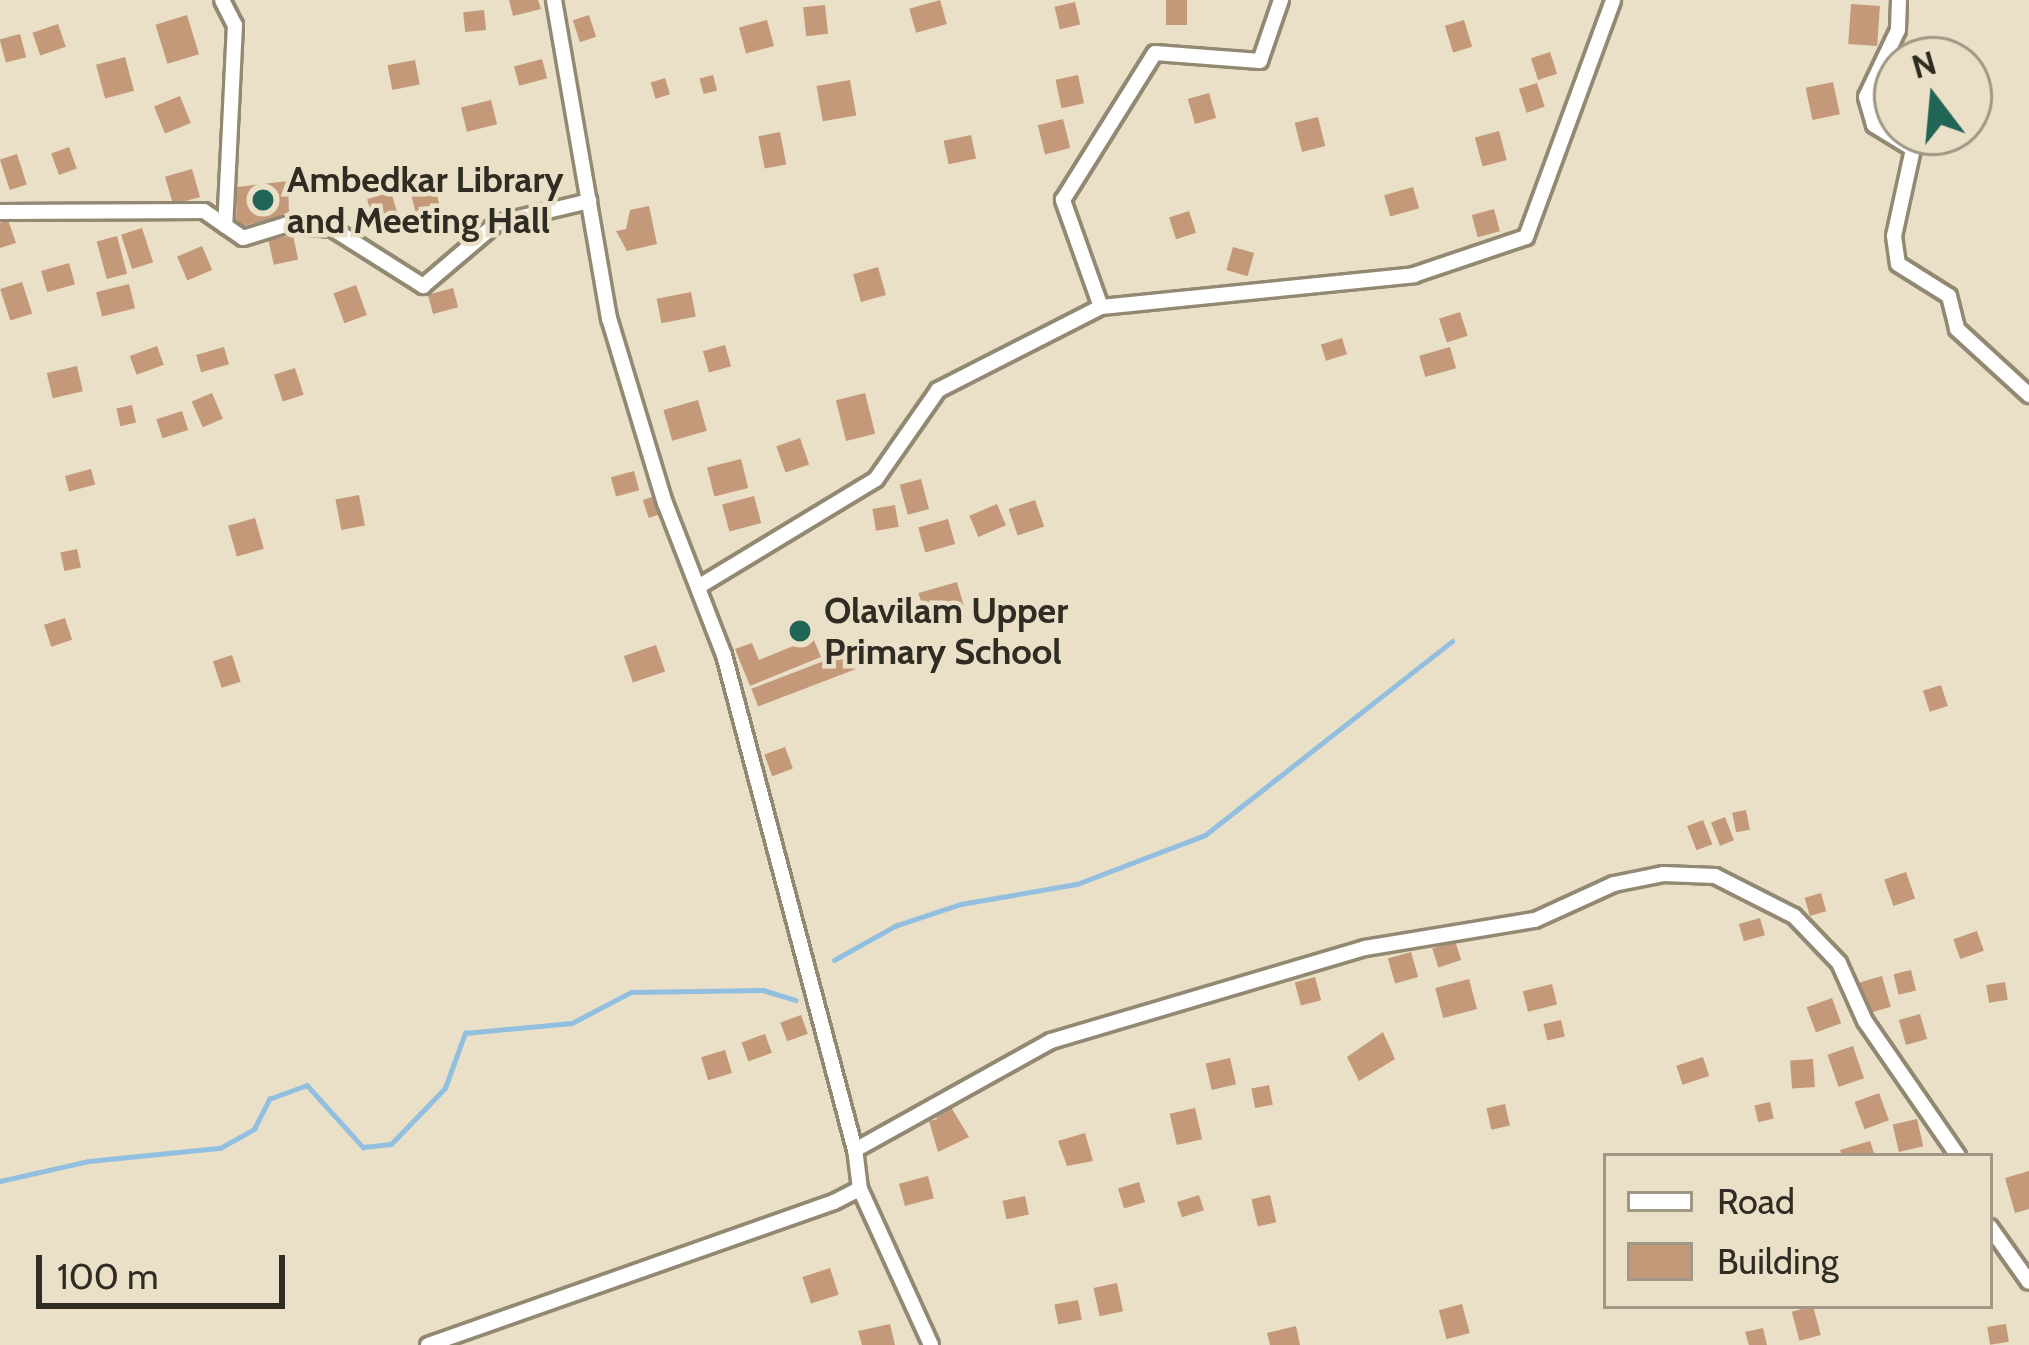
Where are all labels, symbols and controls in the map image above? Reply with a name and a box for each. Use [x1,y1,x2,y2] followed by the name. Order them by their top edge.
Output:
[1873,36,1993,156] north arrow
[1907,42,1941,87] text: N
[287,157,564,242] place label: Ambedkar Library and Meeting Hall
[250,187,276,213] marker: Ambedkar Library and Meeting Hall
[824,588,1068,673] place label: Olavilam Upper Primary School
[787,618,813,644] marker: Olavilam Upper Primary School
[1603,1153,1993,1309] legend
[1717,1179,1795,1223] text: Road
[42,1231,291,1305] scale bar
[1717,1239,1839,1283] text: Building
[57,1254,159,1298] text: 100 m

